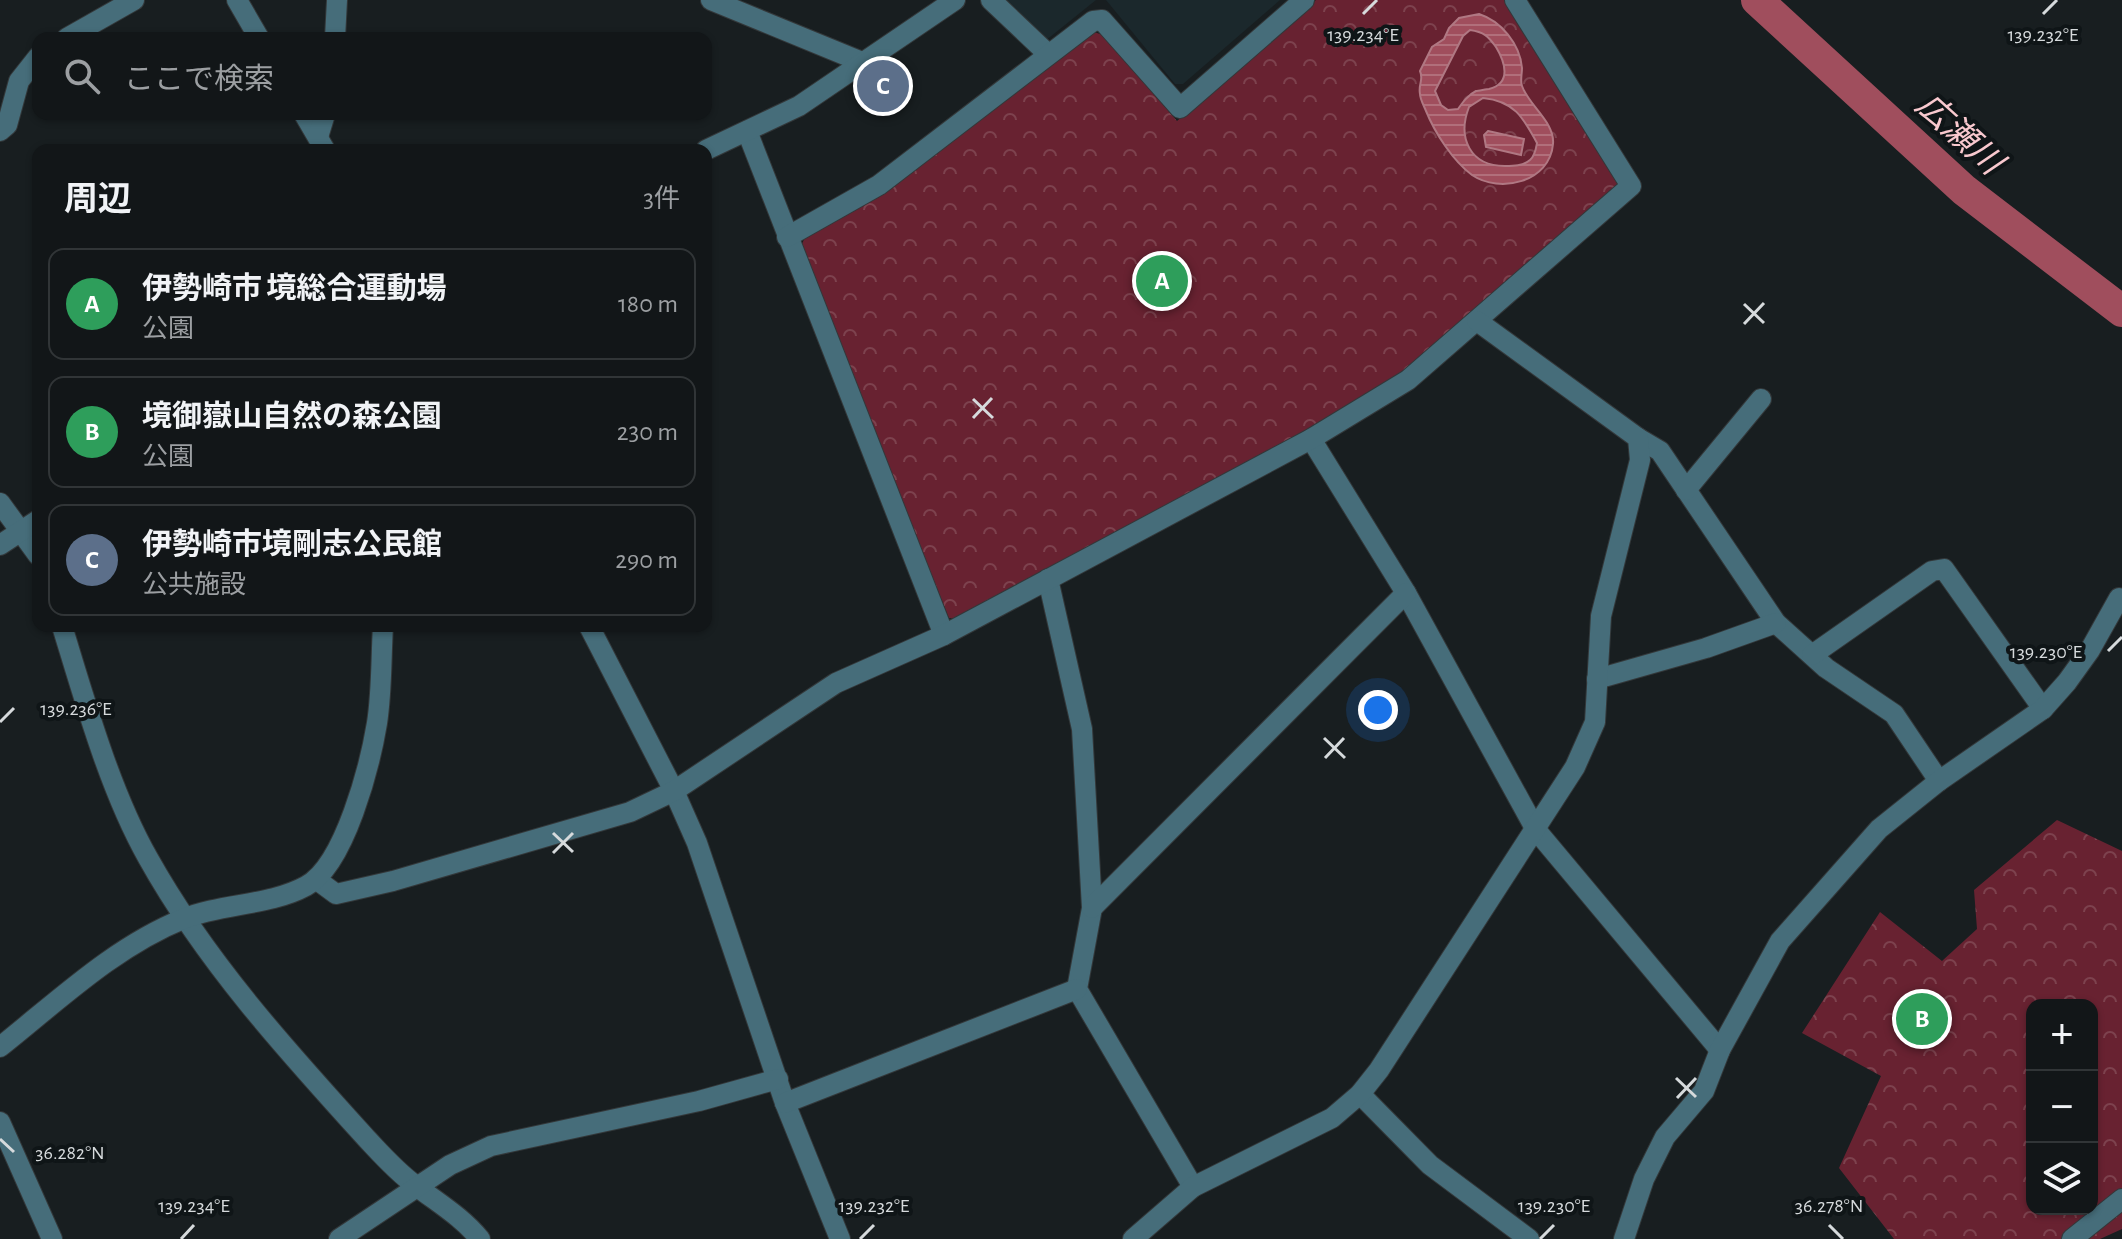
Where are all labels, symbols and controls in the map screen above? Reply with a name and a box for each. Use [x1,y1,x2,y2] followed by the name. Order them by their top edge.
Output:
[1327,25,1399,45] text: 139.234°E
[2007,25,2079,45] text: 139.232°E
[32,32,712,120] search box
[60,54,104,98] icon: search
[857,56,909,116] pin: C
[124,65,274,95] text: ここで検索
[1909,86,2012,183] water label: 広瀬川
[64,183,132,217] text: 周辺
[643,186,680,212] text: 3件
[1136,251,1188,311] pin: A
[142,274,447,304] text: 伊勢崎市 境総合運動場
[84,291,100,317] text: A
[618,291,678,317] text: 180 m
[142,316,194,342] text: 公園
[142,402,442,432] text: 境御嶽山自然の森公園
[84,419,100,445] text: B
[617,419,678,445] text: 230 m
[142,444,194,470] text: 公園
[142,530,442,560] text: 伊勢崎市境剛志公民館
[85,547,99,573] text: C
[615,547,678,573] text: 290 m
[142,572,246,598] text: 公共施設
[2010,642,2083,662] text: 139.230°E
[1358,690,1398,730] your location
[40,699,112,719] text: 139.236°E
[1896,989,1948,1049] pin: B
[2026,999,2098,1215] map controls
[2026,999,2098,1071] button: +
[2026,1071,2098,1143] button: −
[35,1143,105,1163] text: 36.282°N
[2026,1143,2098,1215] button: layers
[158,1196,230,1216] text: 139.234°E
[838,1196,910,1216] text: 139.232°E
[1518,1196,1591,1216] text: 139.230°E
[1795,1196,1863,1216] text: 36.278°N

